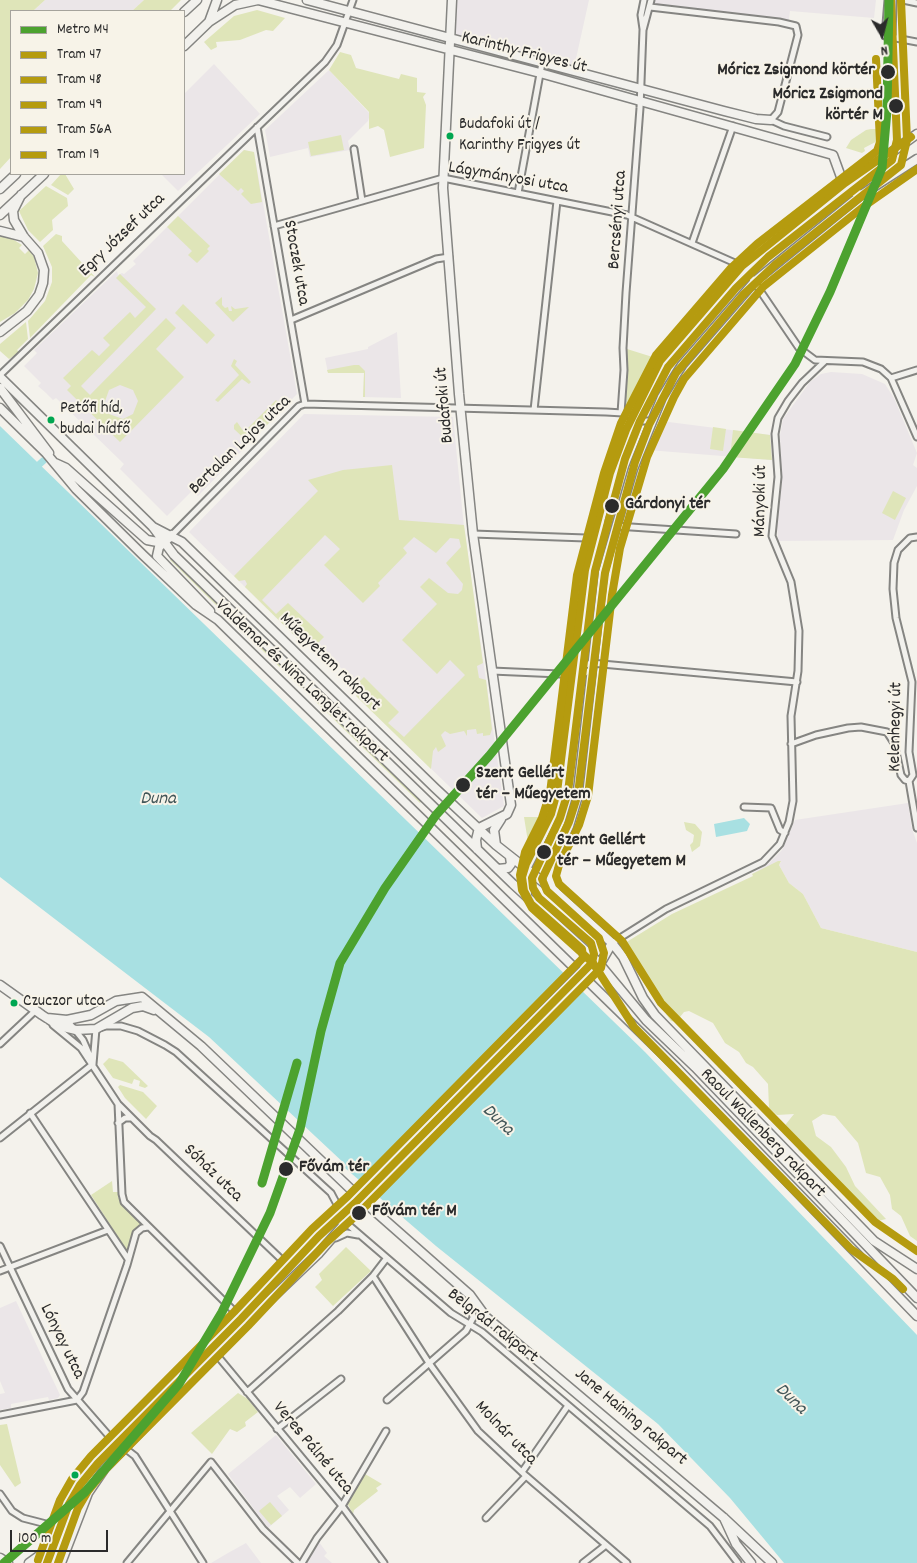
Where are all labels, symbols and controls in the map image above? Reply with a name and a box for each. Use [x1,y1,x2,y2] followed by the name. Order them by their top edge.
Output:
[10,10,185,175] legend
[857,10,907,60] north arrow
[57,19,109,41] text: Metro M4
[459,28,589,80] street label: Karinthy Frigyes út
[879,39,889,60] text: N
[57,44,101,66] text: Tram 47
[717,61,875,83] place label: Móricz Zsigmond körtér
[879,63,897,81] marker: Móricz Zsigmond körtér
[57,69,102,91] text: Tram 48
[772,85,883,128] place label: Móricz Zsigmond körtér M
[57,94,102,116] text: Tram 49
[887,97,905,115] marker: Móricz Zsigmond körtér M
[459,116,580,156] place label: Budafoki út / Karinthy Frigyes út
[57,119,112,141] text: Tram 56A
[445,131,455,141] marker: Budafoki út / Karinthy Frigyes út
[57,144,100,166] text: Tram 19
[446,158,570,200] street label: Lágymányosi utca
[605,170,633,270] street label: Bercsényi utca
[75,189,171,283] street label: Egry József utca
[277,219,313,307] street label: Stoczek utca
[432,366,460,444] street label: Budafoki út
[185,392,297,500] street label: Bertalan Lajos utca
[60,400,130,440] place label: Petőfi híd, budai hídfő
[46,415,56,425] marker: Petőfi híd, budai hídfő
[751,465,773,537] street label: Mányoki út
[625,495,710,517] place label: Gárdonyi tér
[603,497,621,515] marker: Gárdonyi tér
[210,596,392,768] street label: Valdemar és Nina Langlet rakpart
[274,609,384,717] street label: Műegyetem rakpart
[885,682,909,772] street label: Kelenhegyi út
[476,764,590,806] place label: Szent Gellért tér – Műegyetem
[454,776,472,794] marker: Szent Gellért tér – Műegyetem
[140,789,176,811] water label: Duna
[557,831,686,874] place label: Szent Gellért tér – Műegyetem M
[535,843,553,861] marker: Szent Gellért tér – Műegyetem M
[23,993,105,1013] place label: Czuczor utca
[9,998,19,1008] marker: Czuczor utca
[695,1065,829,1203] street label: Raoul Wallenberg rakpart
[476,1100,518,1142] water label: Duna
[178,1140,246,1208] street label: Sóház utca
[299,1158,369,1180] place label: Fővám tér
[277,1160,295,1178] marker: Fővám tér
[372,1202,457,1224] place label: Fővám tér M
[350,1204,368,1222] marker: Fővám tér M
[442,1285,542,1369] street label: Belgrád rakpart
[34,1301,88,1383] street label: Lónyay utca
[569,1364,691,1472] street label: Jane Haining rakpart
[769,1379,811,1421] water label: Duna
[469,1397,541,1471] street label: Molnár utca
[267,1398,357,1500] street label: Veres Pálné utca
[70,1470,80,1480] unlabelled marker
[12,1520,110,1552] scale bar
[18,1528,51,1550] text: 100 m

